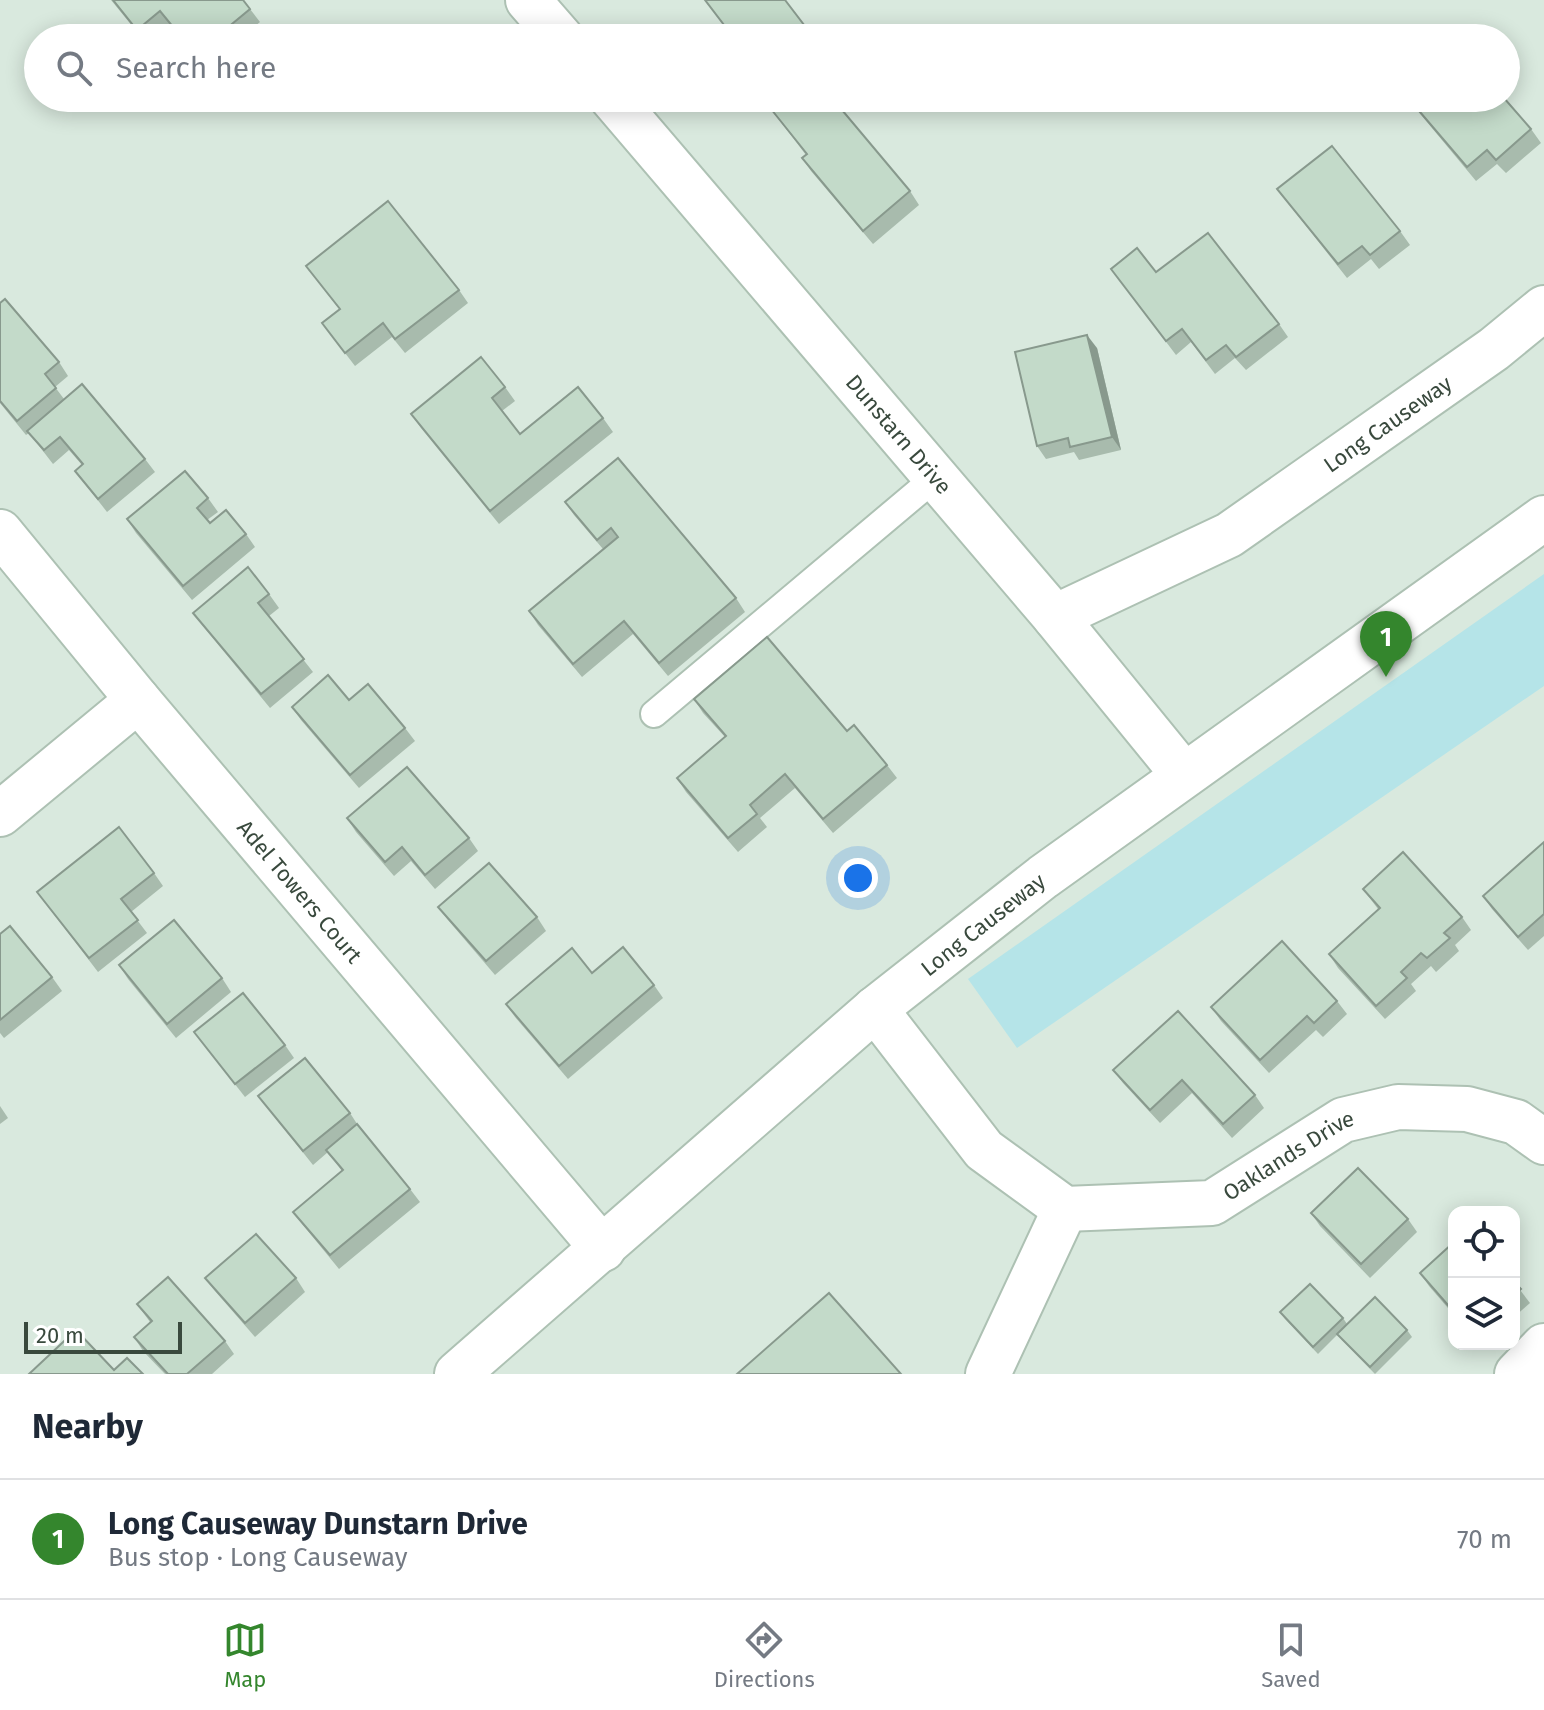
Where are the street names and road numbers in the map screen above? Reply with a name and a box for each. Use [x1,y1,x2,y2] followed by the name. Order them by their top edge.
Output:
[840,369,958,500] street label: Dunstarn Drive
[1318,369,1457,478] street label: Long Causeway
[232,814,368,968] street label: Adel Towers Court
[915,867,1050,981] street label: Long Causeway
[1218,1104,1356,1206] street label: Oaklands Drive

